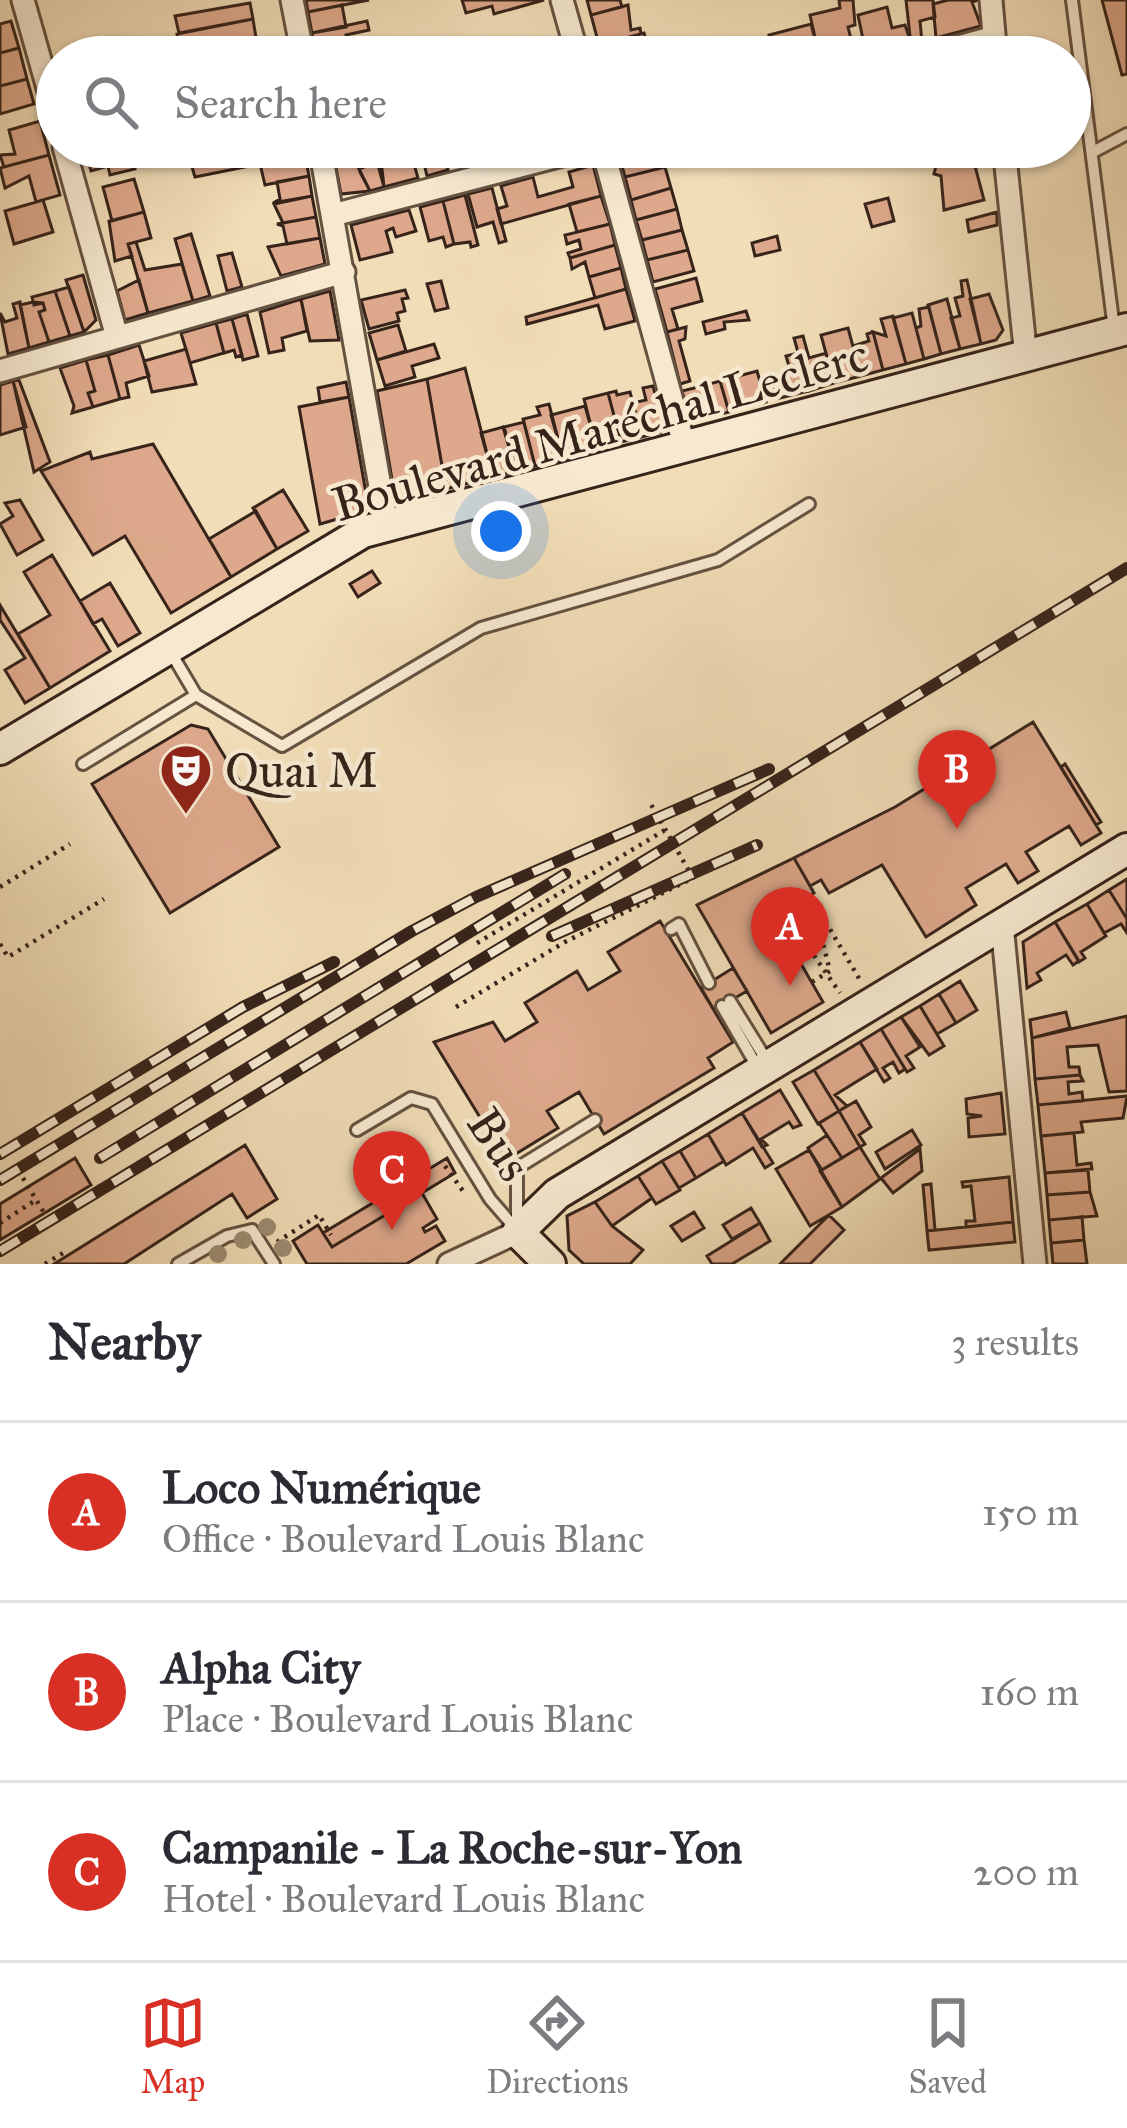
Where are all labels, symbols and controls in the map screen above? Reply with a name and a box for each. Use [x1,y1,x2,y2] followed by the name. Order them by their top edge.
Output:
[36,36,1091,168] search box
[78,69,144,135] icon: search
[174,75,387,130] text: Search here
[326,325,875,534] street label: Boulevard Maréchal Leclerc
[471,501,531,561] your location
[918,730,996,829] pin: B
[225,741,378,800] place label: Quai M
[158,742,214,816] theatre icon: Quai M
[751,887,829,986] pin: A
[454,1097,545,1192] street label: Bus
[353,1131,431,1230] pin: C
[48,1311,200,1373] text: Nearby
[951,1318,1079,1366] text: 3 results
[162,1460,481,1515] text: Loco Numérique
[74,1488,100,1536] text: A
[982,1488,1079,1536] text: 150 m
[162,1515,644,1563] text: Office · Boulevard Louis Blanc
[162,1640,360,1695] text: Alpha City
[74,1668,100,1716] text: B
[980,1668,1079,1716] text: 160 m
[162,1695,633,1743] text: Place · Boulevard Louis Blanc
[162,1820,742,1875] text: Campanile - La Roche-sur-Yon
[74,1848,100,1896] text: C
[973,1848,1079,1896] text: 200 m
[162,1875,645,1923] text: Hotel · Boulevard Louis Blanc
[140,1990,206,2102] tab: Map
[486,1990,628,2102] tab: Directions
[909,1990,987,2102] tab: Saved

